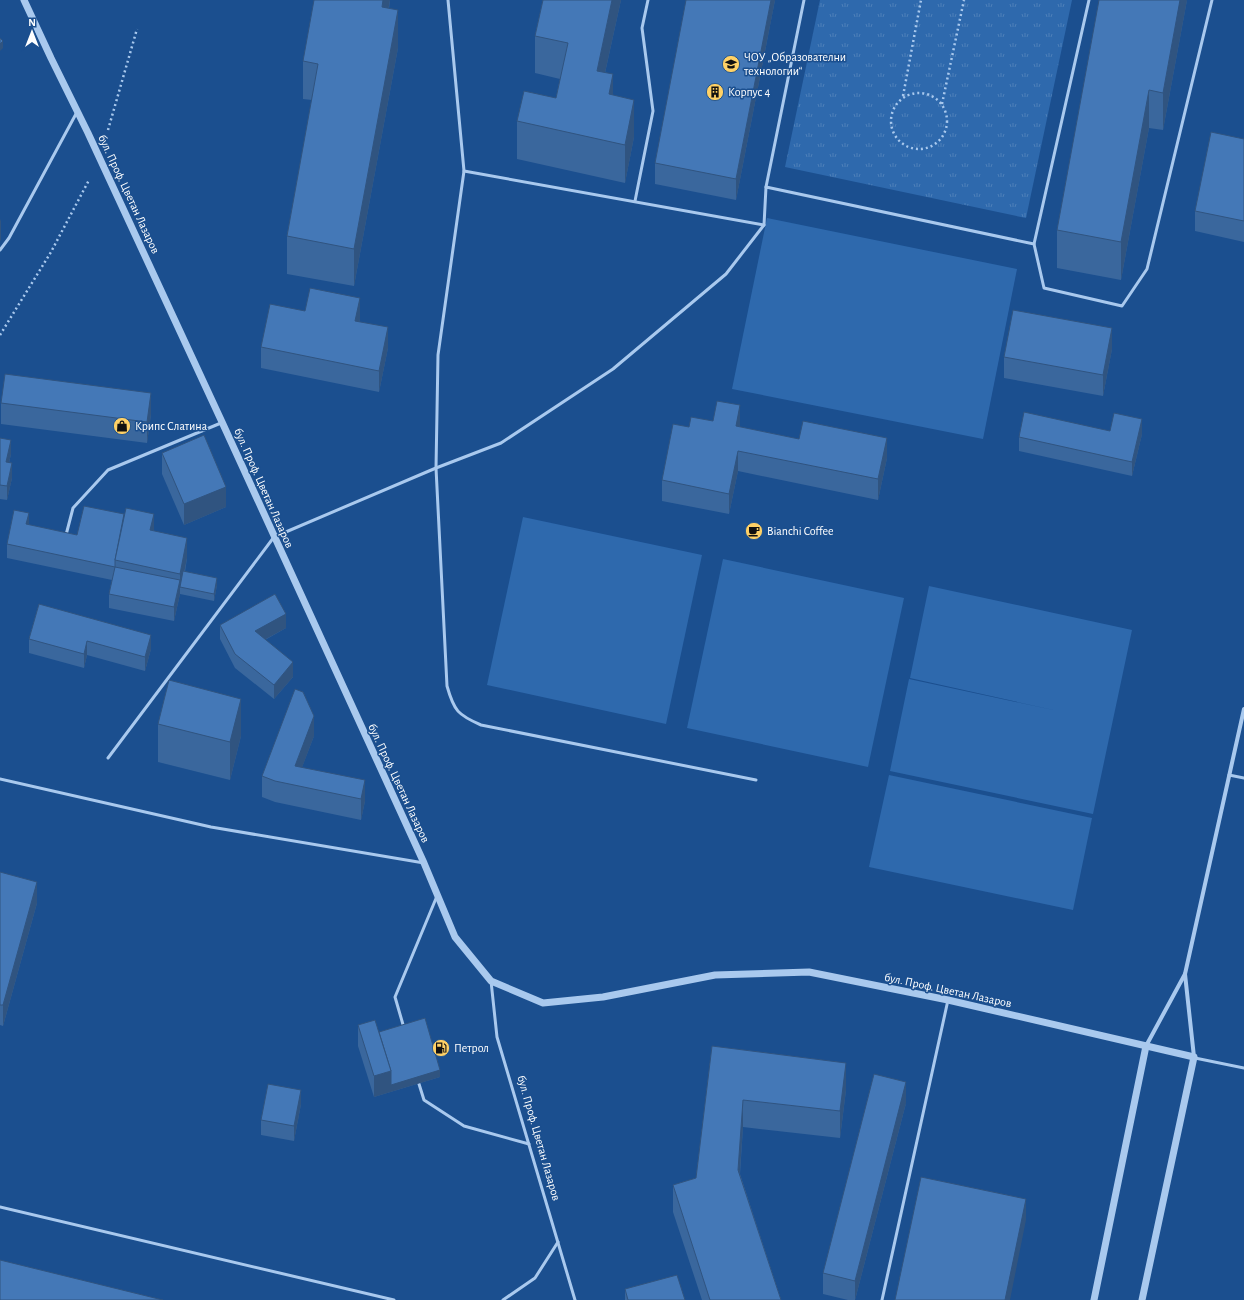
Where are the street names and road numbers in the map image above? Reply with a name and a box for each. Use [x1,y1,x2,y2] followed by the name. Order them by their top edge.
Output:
[95,133,162,256] street label: бул. Проф. Цветан Лазаров
[231,426,296,550] street label: бул. Проф. Цветан Лазаров
[365,722,432,845] street label: бул. Проф. Цветан Лазаров
[883,971,1013,1010] street label: бул. Проф. Цветан Лазаров
[514,1074,563,1203] street label: бул. Проф. Цветан Лазаров

